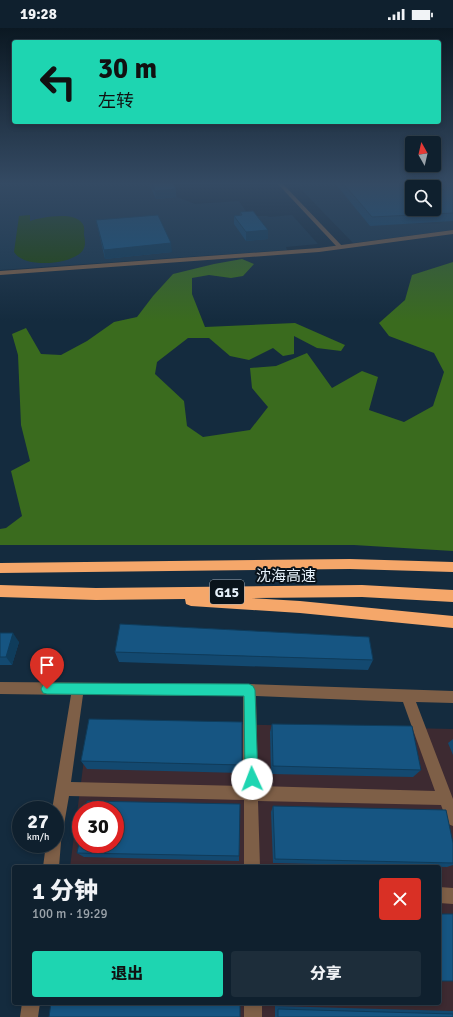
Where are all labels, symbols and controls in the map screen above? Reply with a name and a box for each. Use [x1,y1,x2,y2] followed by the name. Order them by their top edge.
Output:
[20,5,57,23] text: 19:28
[98,52,157,86] text: 30 m
[32,56,84,108] icon: left
[98,90,134,112] text: 左转
[405,136,441,172] north arrow
[405,136,441,216] map controls
[405,180,441,216] button: search
[256,567,316,585] street label: 沈海高速
[210,580,244,604] road number: G15
[30,648,64,689] pin
[36,654,58,676] icon: arrive
[231,758,273,800] position arrow
[72,801,124,853] speed limit sign: 30
[27,809,49,834] text: 27
[27,831,49,843] text: km/h
[32,876,98,906] text: 1 分钟
[379,878,421,920] button: close
[32,906,108,922] text: 100 m · 19:29
[32,951,223,997] button: 退出
[231,951,421,997] button: 分享

